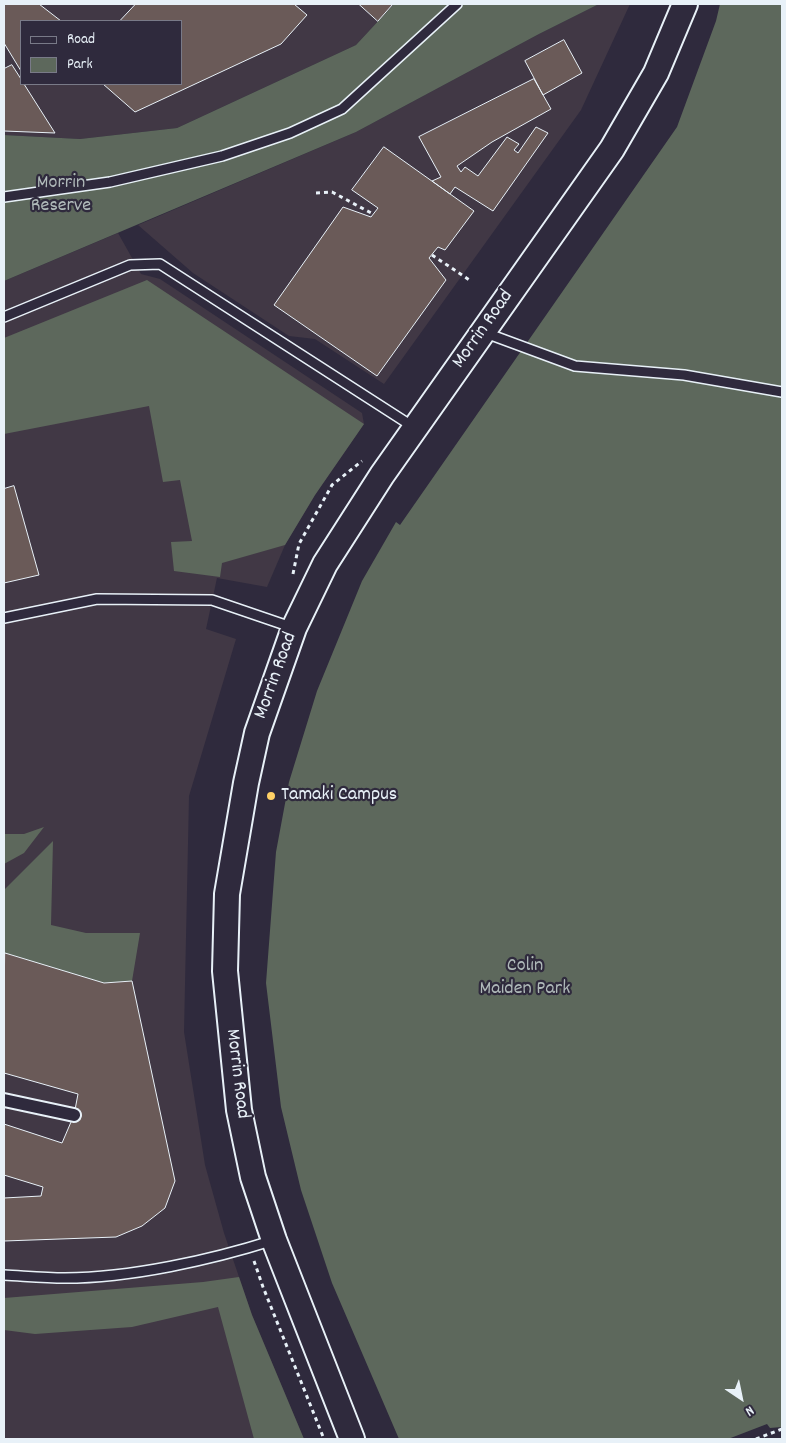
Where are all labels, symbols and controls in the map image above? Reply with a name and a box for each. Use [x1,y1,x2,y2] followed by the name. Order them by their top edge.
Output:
[20,20,182,85] legend
[67,29,95,51] text: Road
[67,54,93,76] text: Park
[31,172,91,219] park label: Morrin Reserve
[448,286,520,374] street label: Morrin Road
[250,629,304,723] street label: Morrin Road
[281,784,397,808] place label: Tamaki Campus
[265,790,277,802] marker: Tamaki Campus
[480,955,570,1002] park label: Colin Maiden Park
[219,1028,253,1120] street label: Morrin Road
[716,1373,766,1423] north arrow
[741,1400,758,1421] text: N

